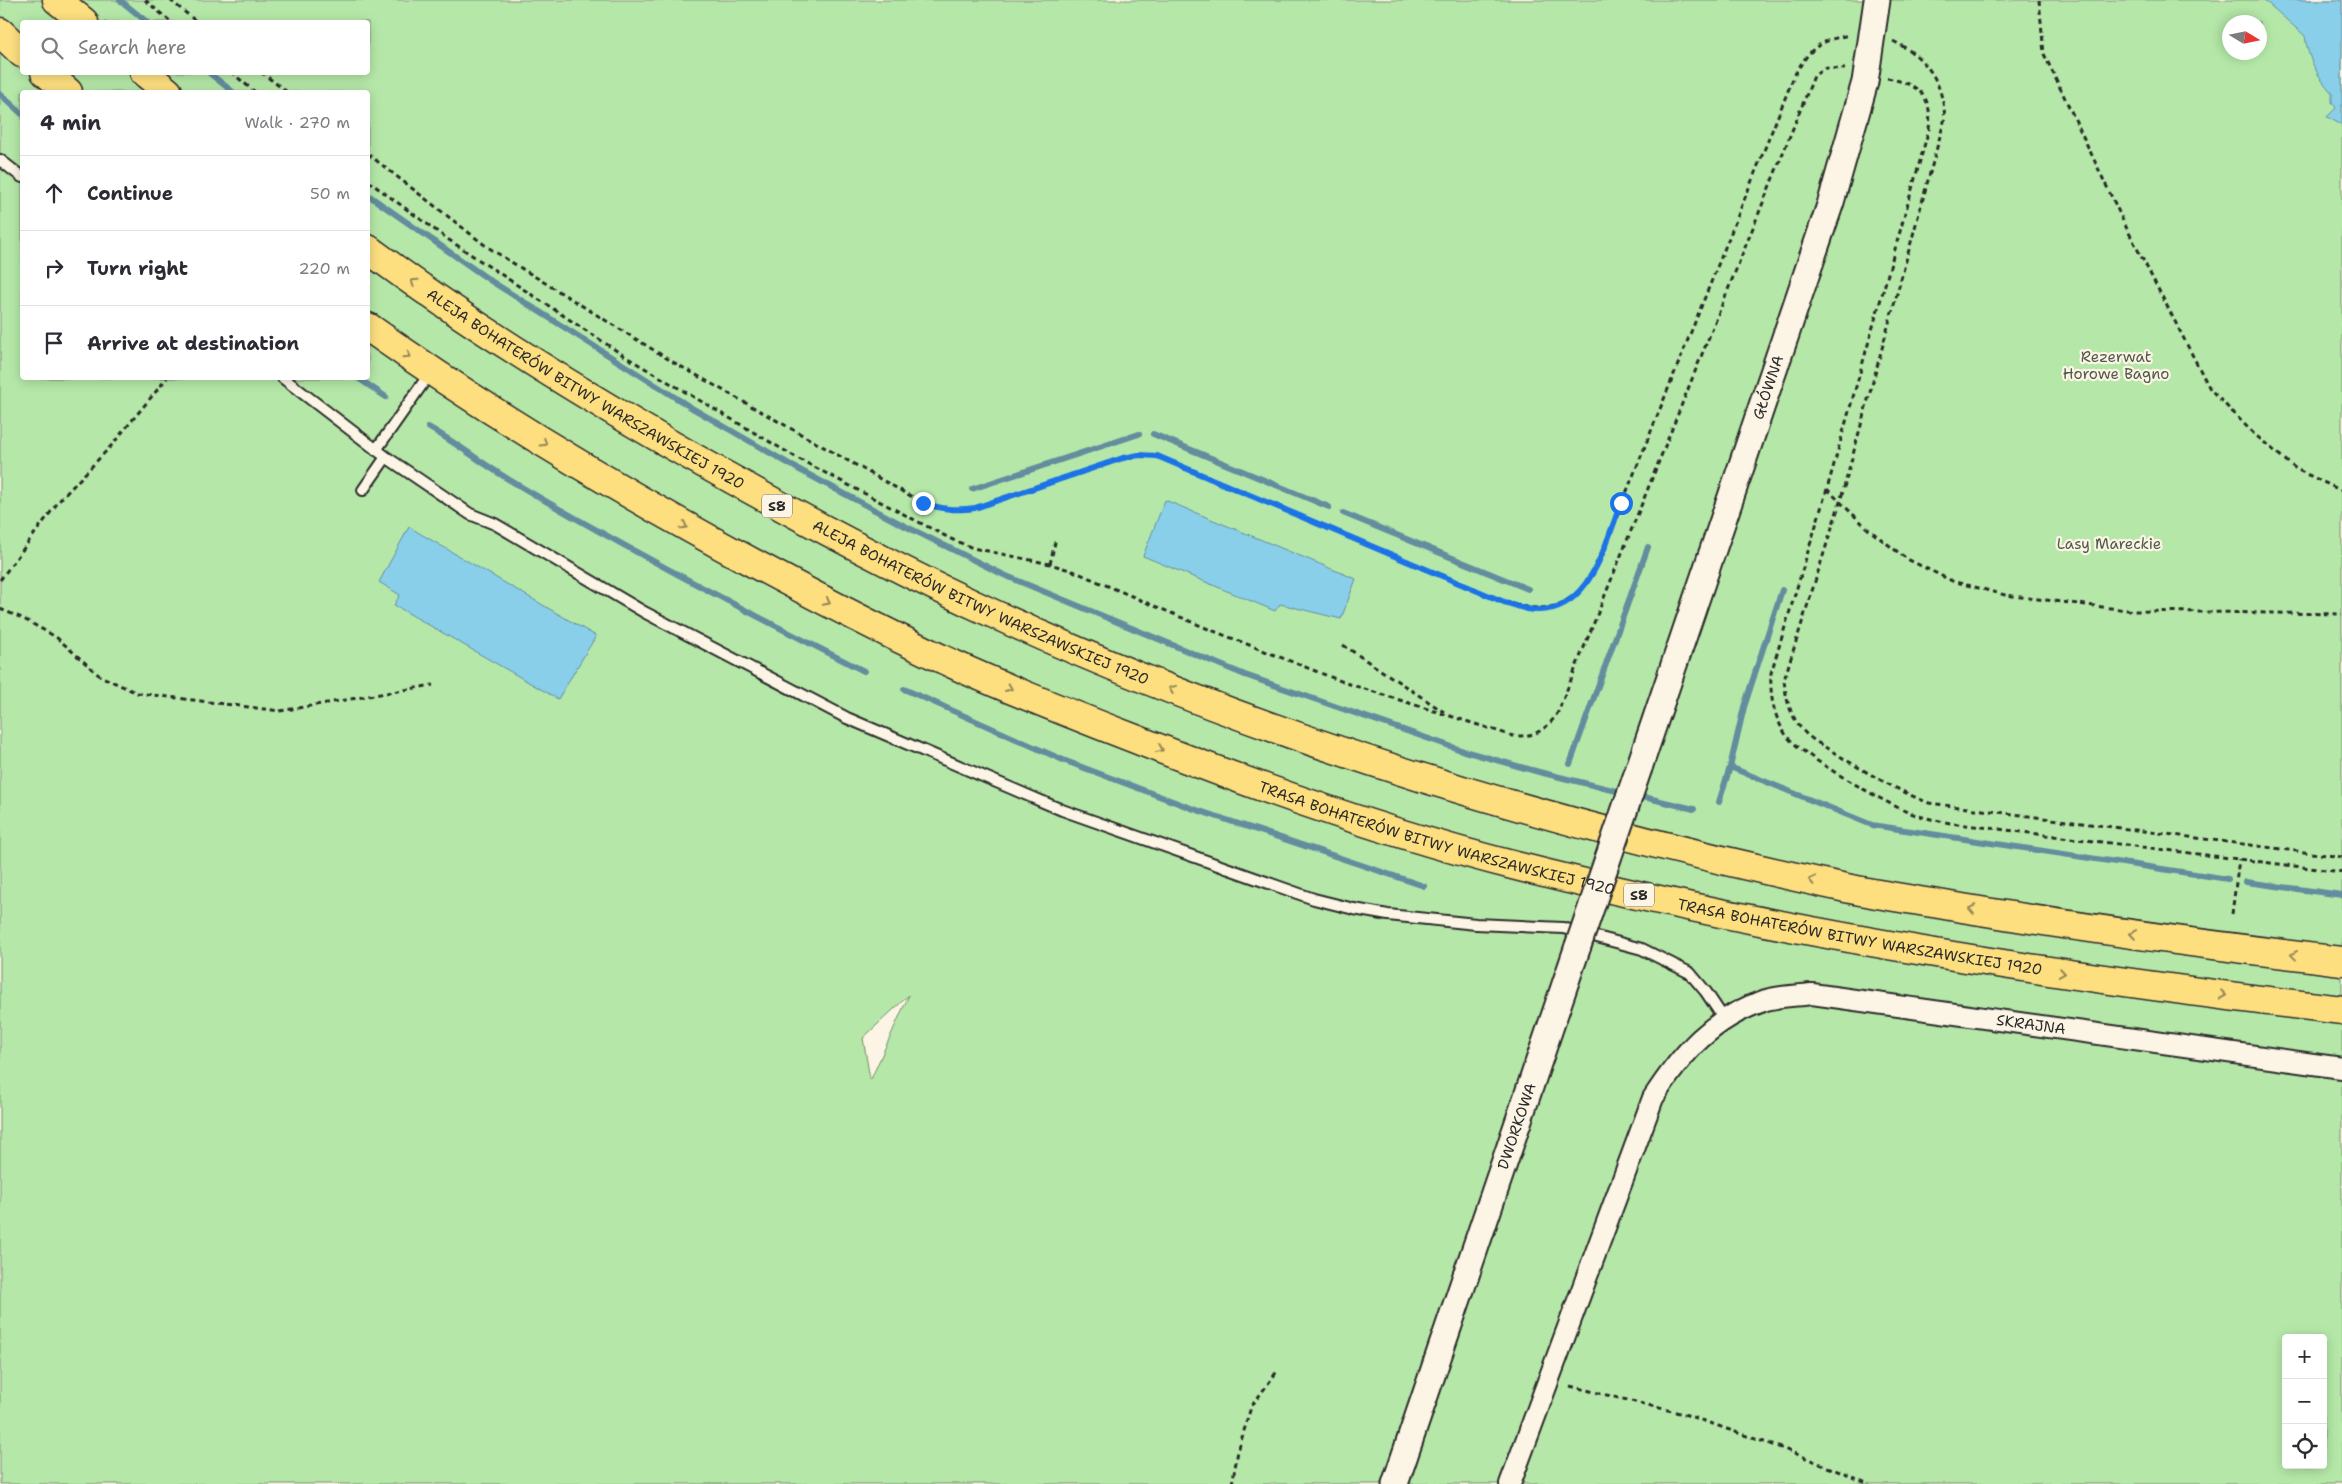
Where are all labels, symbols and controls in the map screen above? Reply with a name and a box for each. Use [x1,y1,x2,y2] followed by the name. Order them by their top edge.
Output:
[2222,15,2267,60] north arrow
[20,20,370,75] search box
[38,34,66,62] icon: search
[78,35,187,60] text: Search here
[40,109,101,137] text: 4 min
[245,112,350,133] text: Walk · 270 m
[40,179,68,207] icon: ahead
[87,181,173,206] text: Continue
[310,183,350,204] text: 50 m
[40,254,68,282] icon: right
[87,256,188,281] text: Turn right
[298,258,350,279] text: 220 m
[410,279,419,288] one-way arrow
[423,284,748,494] street label: ALEJA BOHATERÓW BITWY WARSZAWSKIEJ 1920
[40,329,68,357] icon: arrive
[87,331,299,356] text: Arrive at destination
[2063,347,2169,384] park label: Rezerwat Horowe Bagno
[402,349,411,358] one-way arrow
[1748,352,1788,422] street label: GŁÓWNA
[539,437,548,447] one-way arrow
[912,492,935,515] route end
[1610,492,1633,515] route start
[762,494,792,518] road number: S8
[809,515,1152,690] street label: ALEJA BOHATERÓW BITWY WARSZAWSKIEJ 1920
[679,520,688,530] one-way arrow
[2057,534,2161,554] park label: Lasy Mareckie
[822,596,831,606] one-way arrow
[1004,682,1013,692] one-way arrow
[1168,685,1177,695] one-way arrow
[1155,743,1163,753] one-way arrow
[1256,777,1617,900] street label: TRASA BOHATERÓW BITWY WARSZAWSKIEJ 1920
[1808,875,1817,886] one-way arrow
[1624,884,1654,906] road number: S8
[1676,894,2044,980] street label: TRASA BOHATERÓW BITWY WARSZAWSKIEJ 1920
[1968,905,1976,915] one-way arrow
[2128,929,2137,939] one-way arrow
[2289,951,2298,961] one-way arrow
[2059,967,2067,978] one-way arrow
[2220,989,2228,1000] one-way arrow
[1995,1010,2067,1039] street label: SKRAJNA
[1493,1080,1541,1172] street label: DWORKOWA
[2282,1334,2327,1469] map controls
[2282,1334,2327,1379] button: +
[2282,1379,2327,1424] button: −
[2282,1424,2327,1469] button: locate

